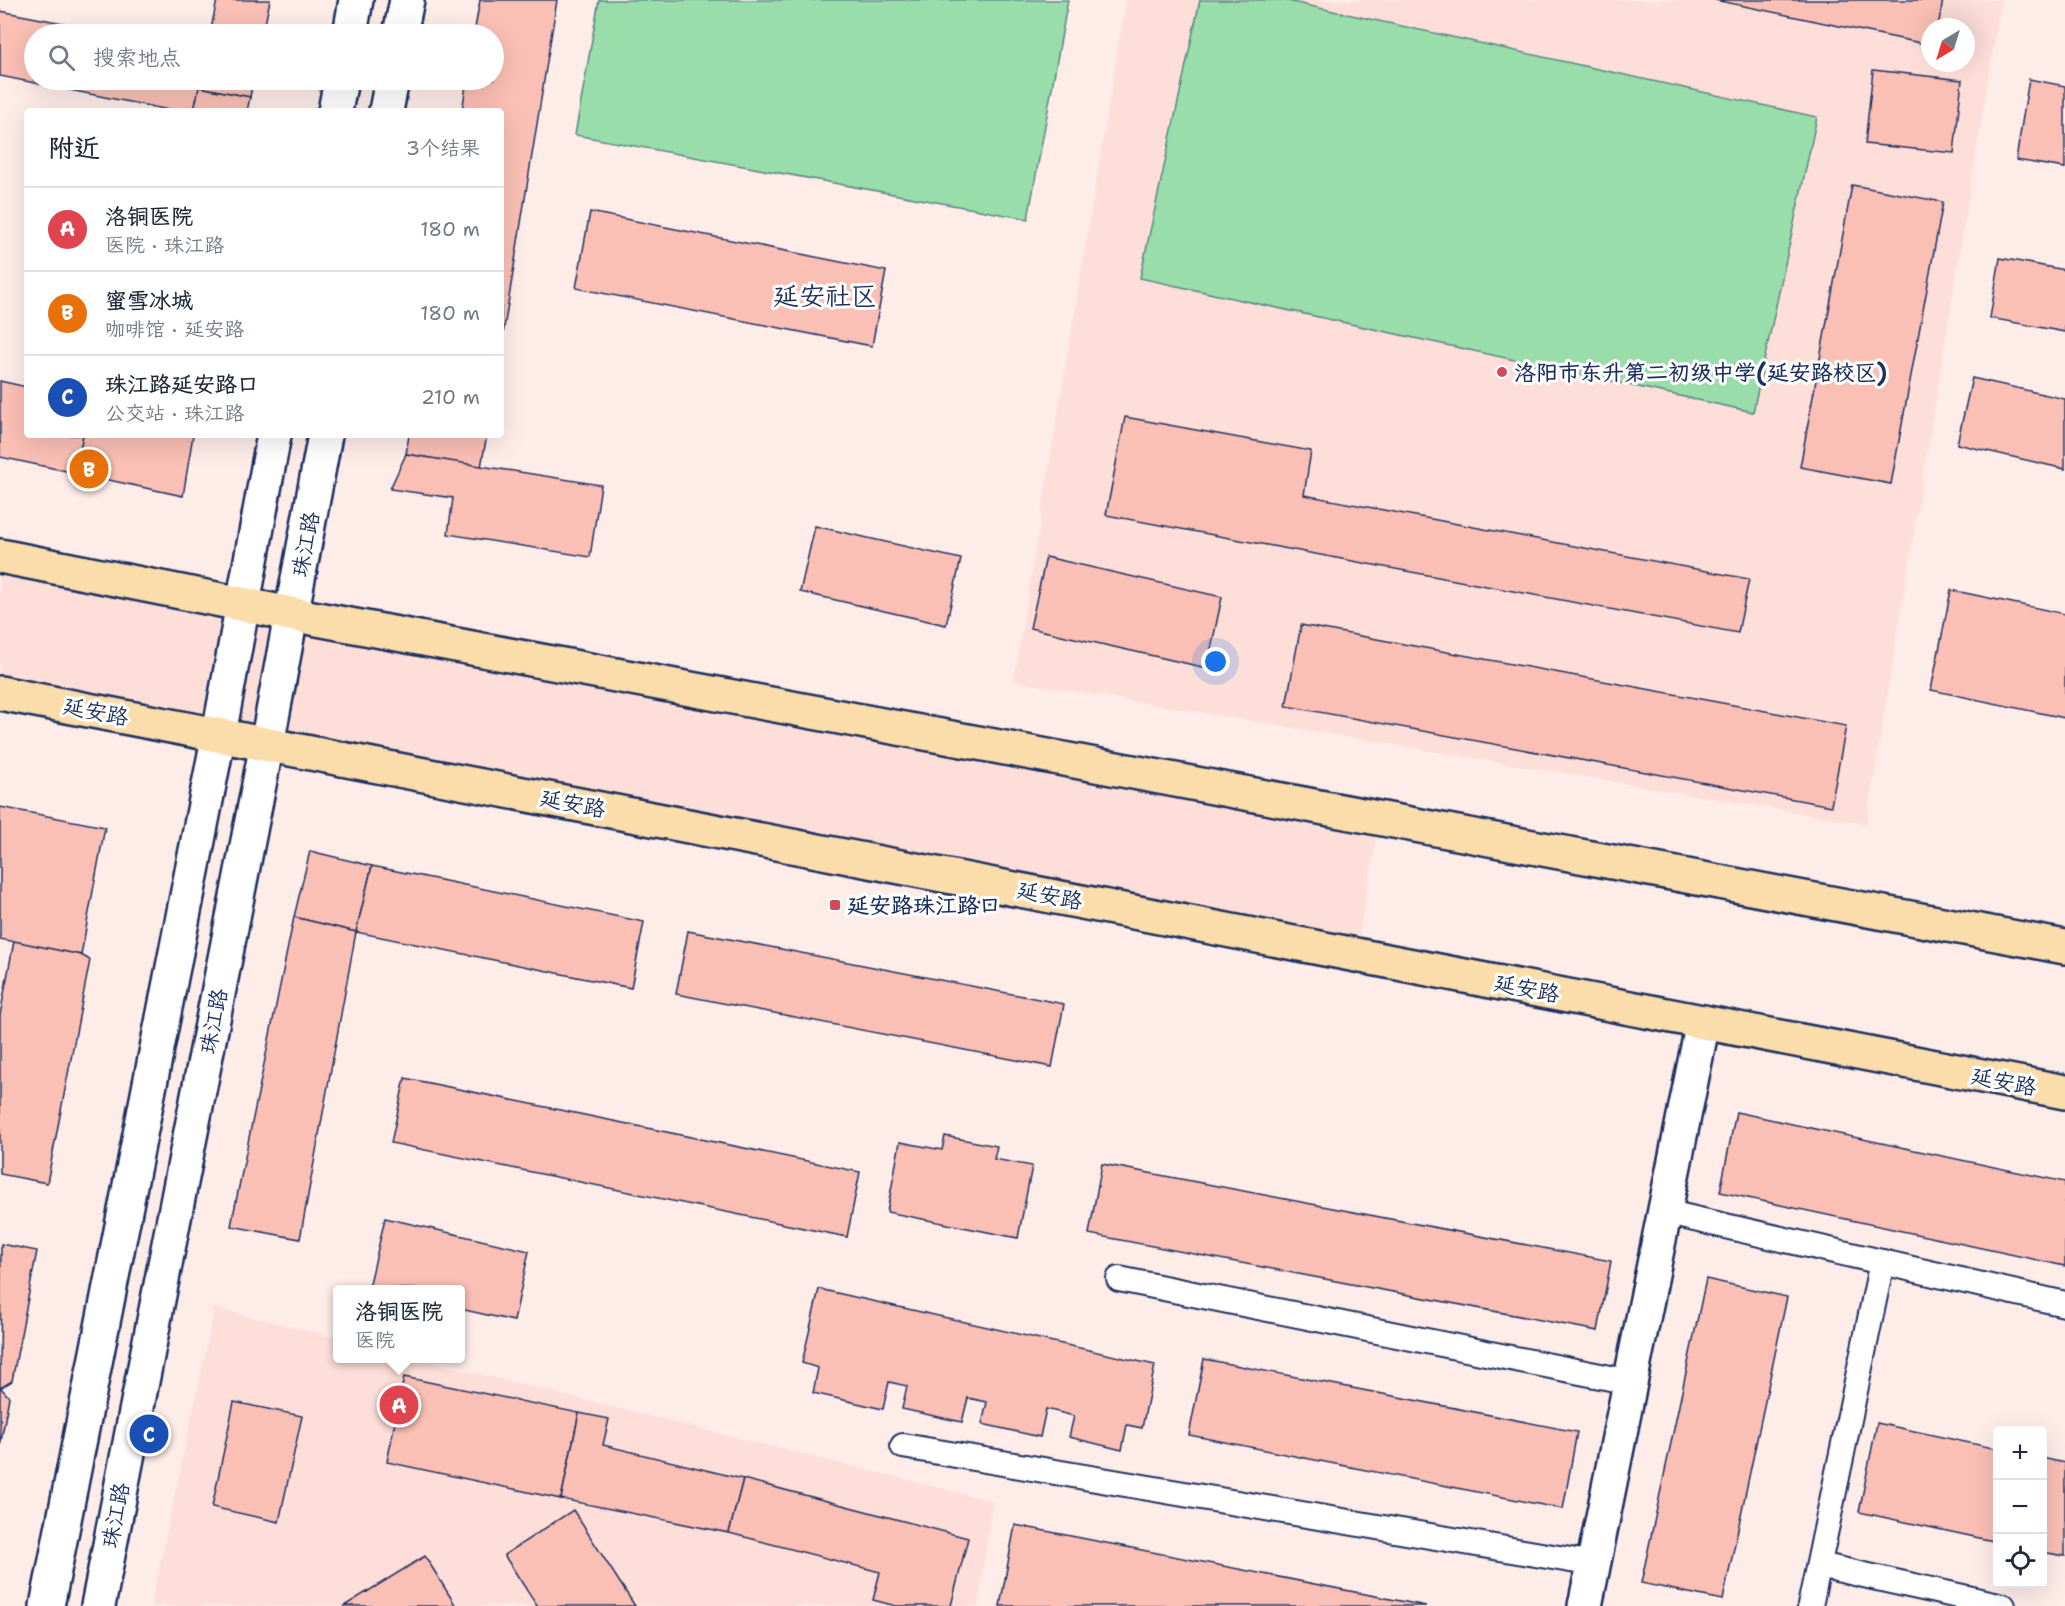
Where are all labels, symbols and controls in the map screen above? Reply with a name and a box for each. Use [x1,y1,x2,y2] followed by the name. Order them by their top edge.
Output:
[1921,18,1975,72] north arrow
[24,24,504,90] search box
[45,41,78,74] icon: search
[93,43,181,72] text: 搜索地点
[48,130,100,165] text: 附近
[406,135,480,161] text: 3个结果
[105,202,193,231] text: 洛铜医院
[60,216,75,242] text: A
[420,216,480,242] text: 180 m
[105,232,224,258] text: 医院 · 珠江路
[773,278,877,313] district label: 延安社区
[105,286,193,315] text: 蜜雪冰城
[61,300,74,326] text: B
[420,300,480,326] text: 180 m
[105,316,244,342] text: 咖啡馆 · 延安路
[1514,358,1887,387] place label: 洛阳市东升第二初级中学(延安路校区)
[1495,365,1509,379] marker: 洛阳市东升第二初级中学(延安路校区)
[105,370,259,399] text: 珠江路延安路口
[61,384,74,410] text: C
[421,384,480,410] text: 210 m
[105,400,244,426] text: 公交站 · 珠江路
[70,446,109,492] pin: B
[285,509,326,579] street label: 珠江路
[1201,647,1230,676] your location
[61,691,131,732] street label: 延安路
[538,783,608,824] street label: 延安路
[1015,875,1085,916] street label: 延安路
[847,891,1001,920] place label: 延安路珠江路口
[828,898,842,912] marker: 延安路珠江路口
[1492,968,1562,1009] street label: 延安路
[193,986,234,1056] street label: 珠江路
[1969,1061,2039,1102] street label: 延安路
[333,1285,465,1363] popup
[355,1297,443,1326] text: 洛铜医院
[355,1327,395,1353] text: 医院
[380,1382,418,1428] pin: A
[130,1412,168,1456] pin: C
[1993,1426,2047,1588] map controls
[1993,1426,2047,1480] button: +
[95,1480,136,1550] street label: 珠江路
[1993,1480,2047,1534] button: −
[1993,1534,2047,1588] button: locate

